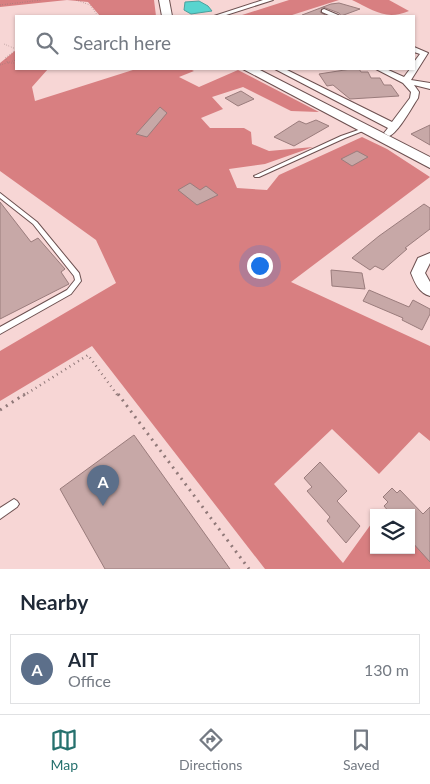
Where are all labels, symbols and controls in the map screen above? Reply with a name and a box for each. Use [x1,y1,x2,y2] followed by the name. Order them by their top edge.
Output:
[15,15,415,70] search box
[33,29,61,57] icon: search
[73,31,171,54] text: Search here
[247,253,273,279] your location
[87,465,119,506] pin: A
[370,509,415,554] map controls
[370,509,415,554] button: layers
[20,589,88,614] text: Nearby
[68,648,98,671] text: AIT
[31,660,43,679] text: A
[364,660,409,679] text: 130 m
[68,671,111,690] text: Office
[50,726,78,773] tab: Map
[179,726,242,773] tab: Directions
[343,726,380,773] tab: Saved

